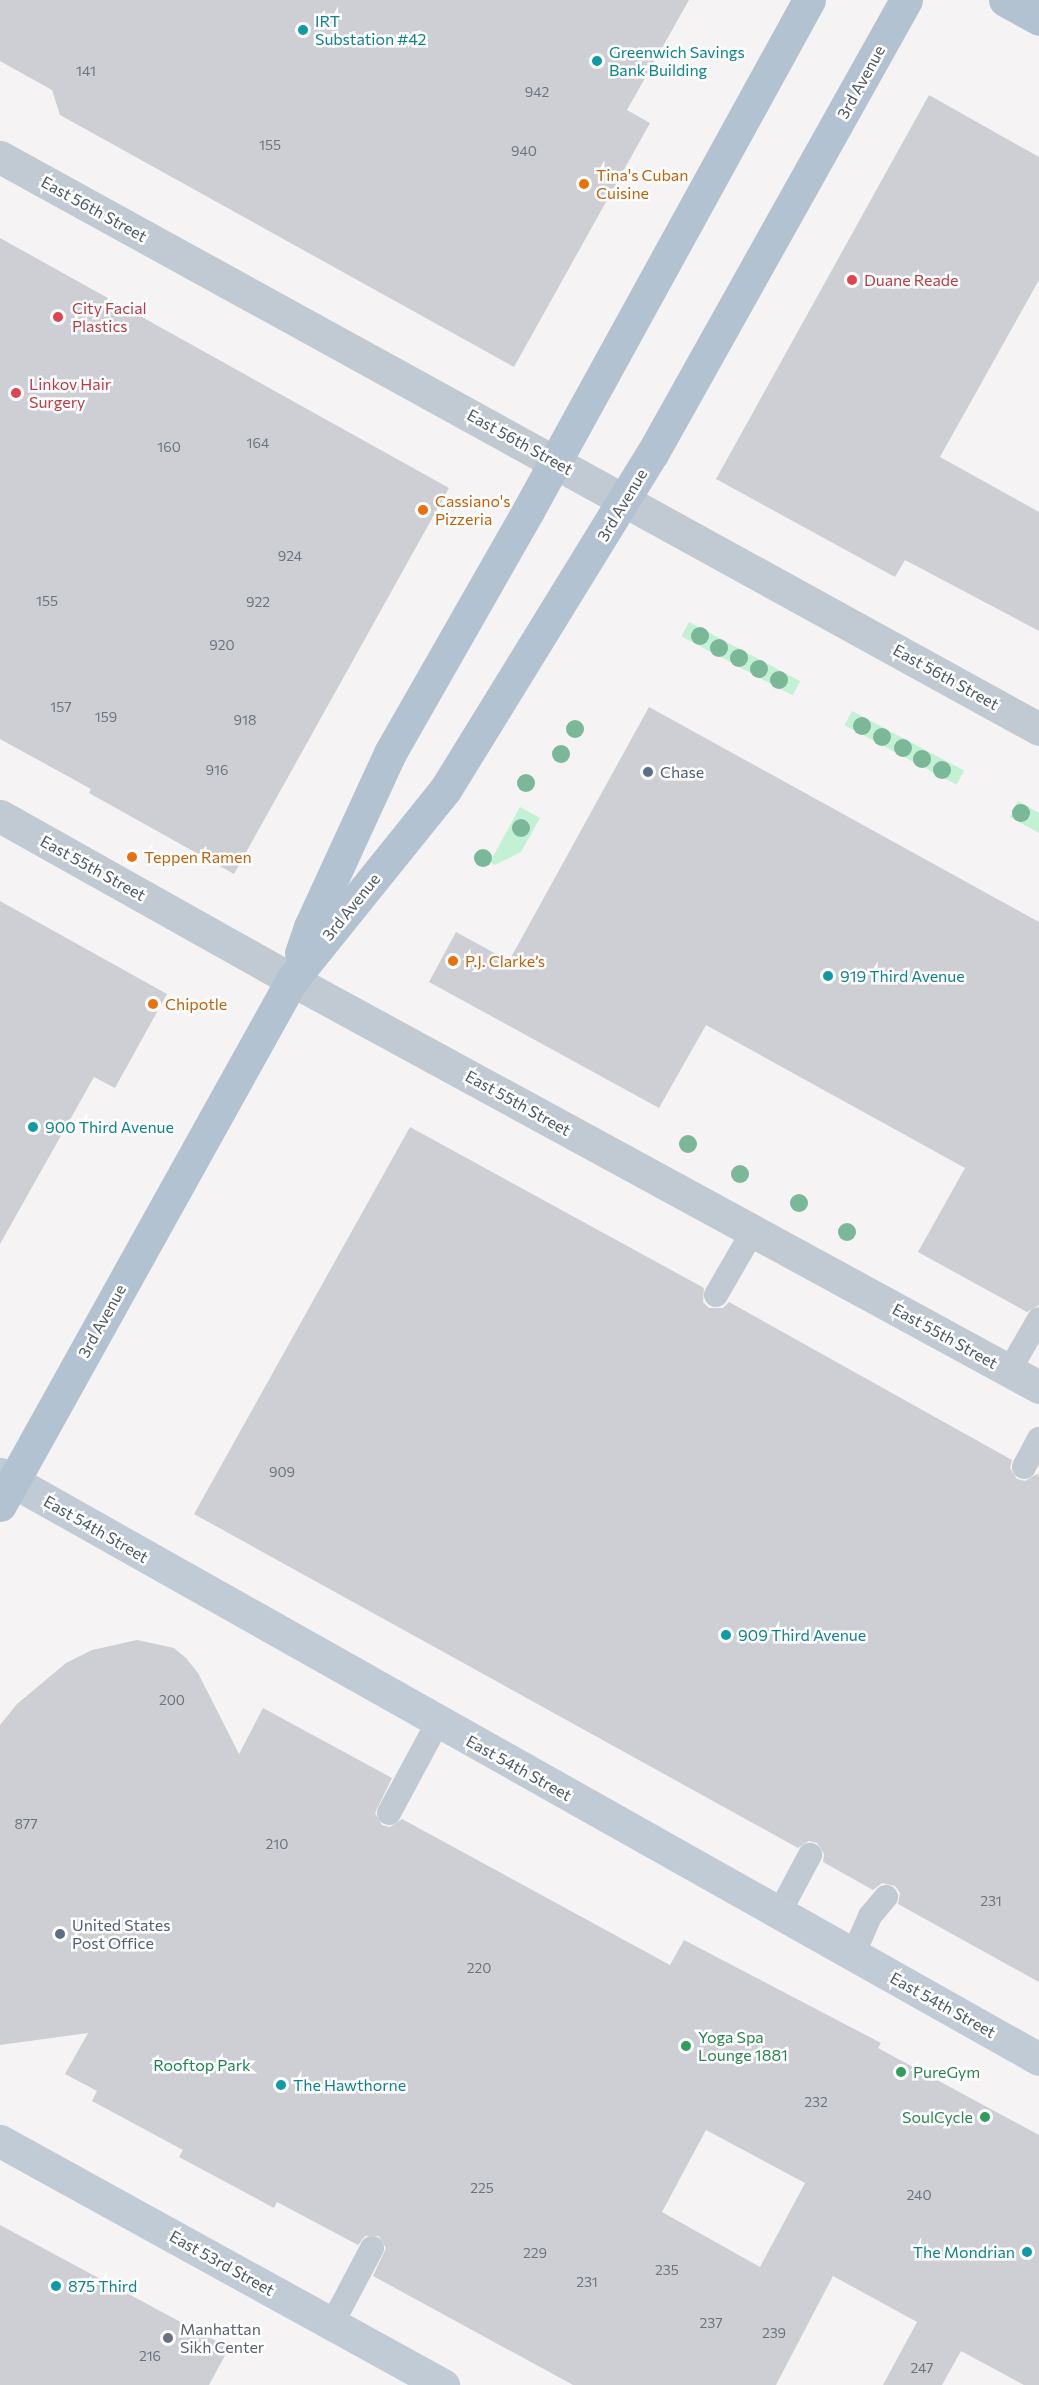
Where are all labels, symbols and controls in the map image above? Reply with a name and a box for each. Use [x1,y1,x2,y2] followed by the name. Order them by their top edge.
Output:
[315,11,426,49] place label: IRT Substation #42
[296,23,310,37] marker: IRT Substation #42
[609,42,745,80] place label: Greenwich Savings Bank Building
[833,42,889,122] street label: 3rd Avenue
[590,54,604,68] marker: Greenwich Savings Bank Building
[76,63,96,79] house number: 141
[525,84,549,100] house number: 942
[259,137,281,153] house number: 155
[511,143,537,159] house number: 940
[596,165,688,203] place label: Tina's Cuban Cuisine
[38,172,150,246] street label: East 56th Street
[577,177,591,191] marker: Tina's Cuban Cuisine
[864,270,958,290] place label: Duane Reade
[845,273,859,287] marker: Duane Reade
[72,298,147,336] place label: City Facial Plastics
[49,308,67,326] marker: City Facial Plastics
[29,374,111,412] place label: Linkov Hair Surgery
[7,384,25,402] marker: Linkov Hair Surgery
[464,405,576,479] street label: East 56th Street
[247,435,269,451] house number: 164
[157,439,181,455] house number: 160
[593,465,651,545] street label: 3rd Avenue
[435,491,511,529] place label: Cassiano's Pizzeria
[416,503,430,517] marker: Cassiano's Pizzeria
[278,548,302,564] house number: 924
[36,593,58,609] house number: 155
[246,594,270,610] house number: 922
[209,637,235,653] house number: 920
[890,640,1002,714] street label: East 56th Street
[50,699,72,715] house number: 157
[95,709,117,725] house number: 159
[234,712,256,728] house number: 918
[206,762,228,778] house number: 916
[660,762,704,782] place label: Chase
[641,765,655,779] marker: Chase
[37,831,149,905] street label: East 55th Street
[144,847,252,867] place label: Teppen Ramen
[125,850,139,864] marker: Teppen Ramen
[318,870,384,944] street label: 3rd Avenue
[465,951,545,971] place label: P.J. Clarke’s
[446,954,460,968] marker: P.J. Clarke’s
[840,966,965,986] place label: 919 Third Avenue
[821,969,835,983] marker: 919 Third Avenue
[165,994,227,1014] place label: Chipotle
[146,997,160,1011] marker: Chipotle
[462,1066,574,1140] street label: East 55th Street
[45,1117,174,1137] place label: 900 Third Avenue
[26,1120,40,1134] marker: 900 Third Avenue
[74,1281,130,1361] street label: 3rd Avenue
[889,1299,1001,1373] street label: East 55th Street
[269,1464,295,1480] house number: 909
[40,1491,152,1567] street label: East 54th Street
[738,1625,866,1645] place label: 909 Third Avenue
[719,1628,733,1642] marker: 909 Third Avenue
[159,1692,185,1708] house number: 200
[463,1731,575,1805] street label: East 54th Street
[14,1816,38,1832] house number: 877
[266,1836,288,1852] house number: 210
[980,1893,1002,1909] house number: 231
[72,1915,170,1953] place label: United States Post Office
[53,1927,67,1941] marker: United States Post Office
[467,1960,491,1976] house number: 220
[887,1968,999,2042] street label: East 54th Street
[698,2027,788,2065] place label: Yoga Spa Lounge 1881
[679,2039,693,2053] marker: Yoga Spa Lounge 1881
[153,2055,251,2075] park label: Rooftop Park
[913,2062,980,2082] place label: PureGym
[894,2065,908,2079] marker: PureGym
[293,2075,406,2095] place label: The Hawthorne
[274,2078,288,2092] marker: The Hawthorne
[804,2094,828,2110] house number: 232
[902,2107,973,2127] place label: SoulCycle
[978,2110,992,2124] marker: SoulCycle
[470,2180,494,2196] house number: 225
[906,2187,932,2203] house number: 240
[166,2226,278,2300] street label: East 53rd Street
[913,2242,1015,2262] place label: The Mondrian
[523,2245,547,2261] house number: 229
[1020,2245,1034,2259] marker: The Mondrian
[655,2262,679,2278] house number: 235
[576,2274,598,2290] house number: 231
[68,2276,137,2296] place label: 875 Third
[49,2279,63,2293] marker: 875 Third
[699,2315,723,2331] house number: 237
[180,2319,264,2357] place label: Manhattan Sikh Center
[762,2325,786,2341] house number: 239
[161,2331,175,2345] marker: Manhattan Sikh Center
[139,2348,161,2364] house number: 216
[910,2360,934,2376] house number: 247

